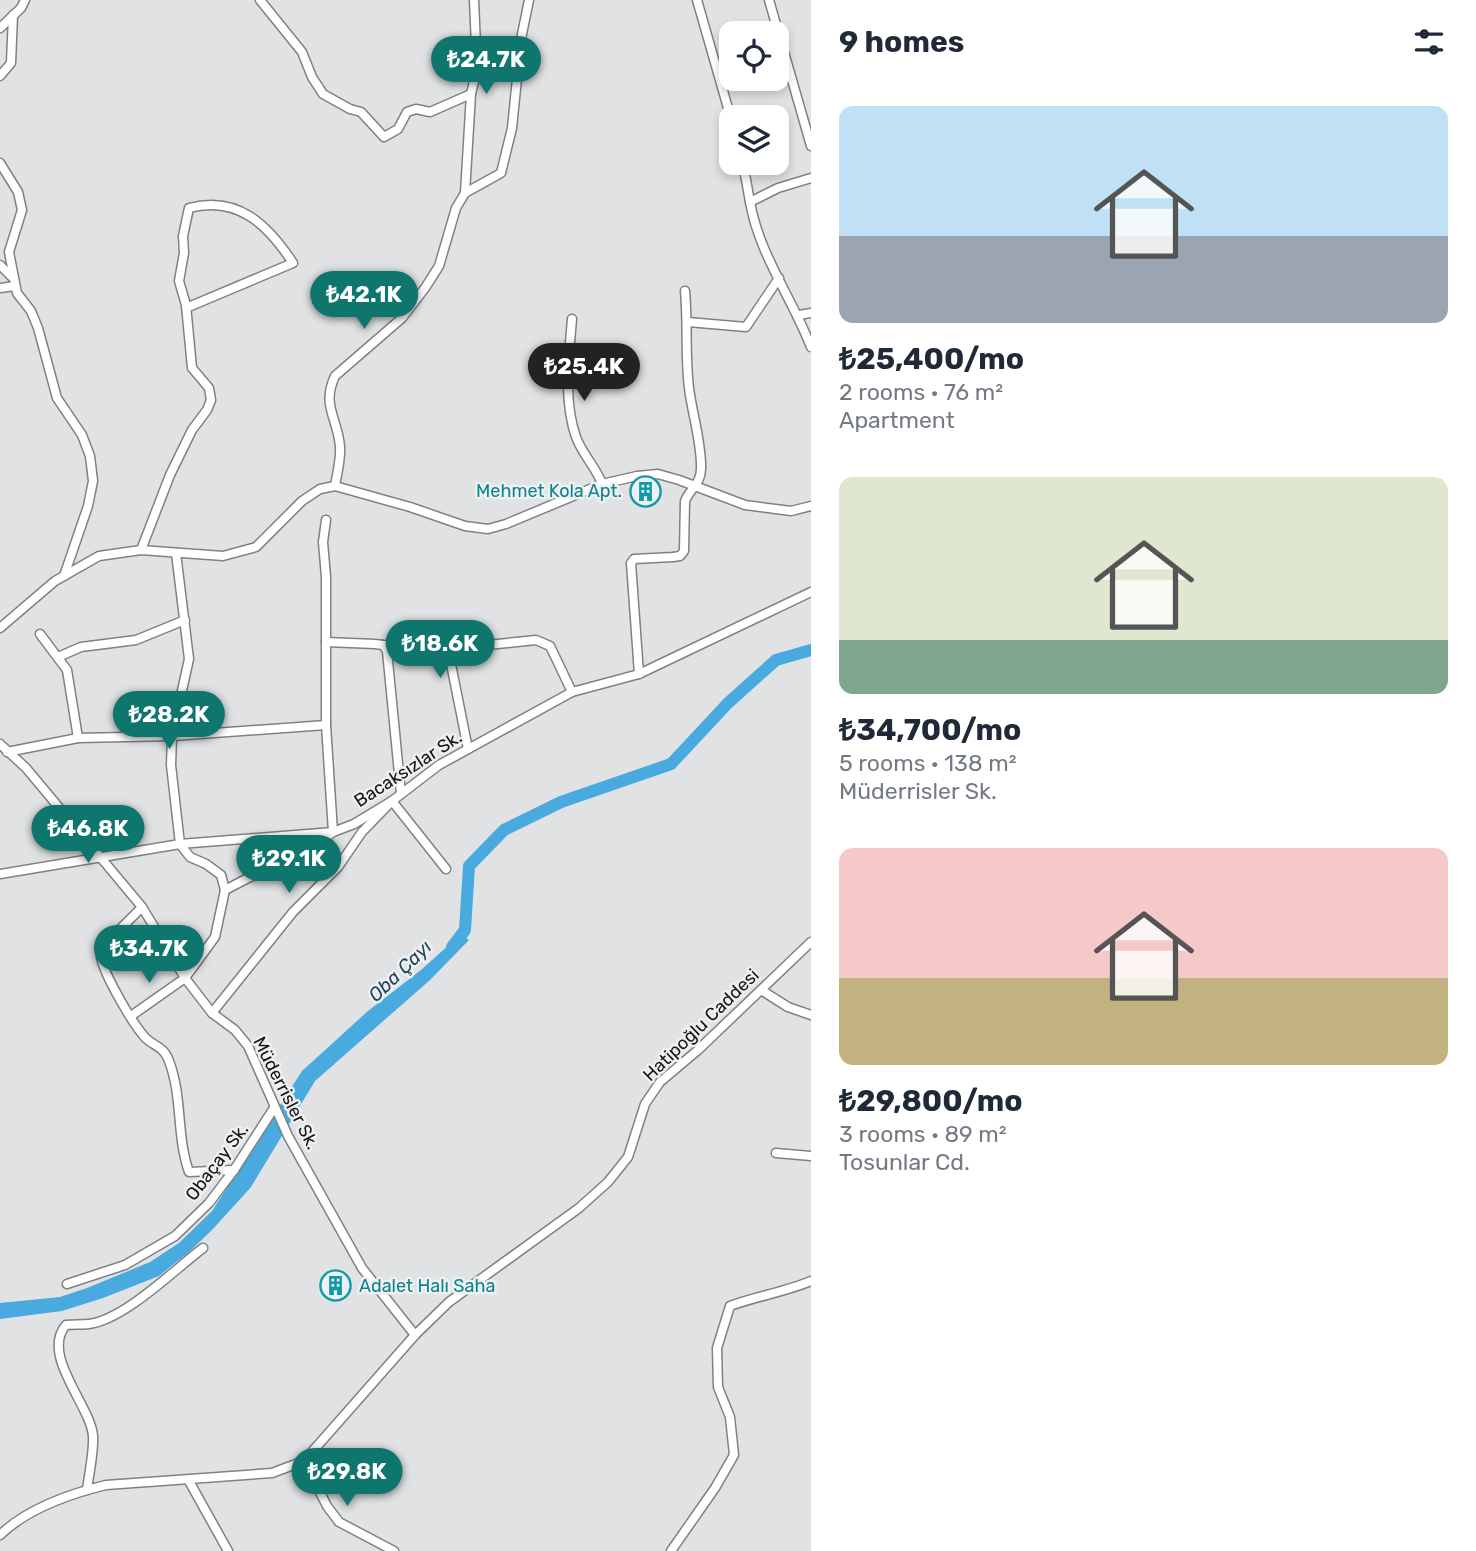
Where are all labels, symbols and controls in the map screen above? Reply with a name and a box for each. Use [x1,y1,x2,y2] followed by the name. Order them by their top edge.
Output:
[719,21,789,175] map controls
[719,21,789,91] button: locate
[1410,23,1448,61] icon: filters
[839,24,964,60] text: 9 homes
[429,36,543,96] pin: ₺24.7K
[447,45,525,73] text: ₺24.7K
[719,105,789,175] button: layers
[1081,151,1207,277] icon: home
[307,272,421,331] pin: ₺42.1K
[326,280,402,308] text: ₺42.1K
[839,341,1024,377] text: ₺25,400/mo
[527,344,641,403] pin: ₺25.4K
[544,352,624,380] text: ₺25.4K
[839,378,1003,406] text: 2 rooms · 76 m²
[839,406,955,434] text: Apartment
[628,474,662,508] building icon: Mehmet Kola Apt.
[476,480,622,502] place label: Mehmet Kola Apt.
[1081,522,1207,648] icon: home
[383,620,497,680] pin: ₺18.6K
[402,629,478,657] text: ₺18.6K
[112,692,226,751] pin: ₺28.2K
[129,700,209,728] text: ₺28.2K
[839,712,1021,748] text: ₺34,700/mo
[350,726,466,812] street label: Bacaksızlar Sk.
[839,749,1016,777] text: 5 rooms · 138 m²
[839,777,997,805] text: Müderrisler Sk.
[31,806,145,865] pin: ₺46.8K
[47,814,129,842] text: ₺46.8K
[232,836,346,895] pin: ₺29.1K
[252,844,326,872] text: ₺29.1K
[1081,893,1207,1019] icon: home
[92,926,206,985] pin: ₺34.7K
[110,934,188,962] text: ₺34.7K
[364,935,437,1007] water label: Oba Çayı
[639,964,763,1086] street label: Hatipoğlu Caddesi
[248,1033,324,1153] street label: Müderrisler Sk.
[839,1083,1022,1119] text: ₺29,800/mo
[181,1119,253,1205] street label: Obaçay Sk.
[839,1120,1007,1148] text: 3 rooms · 89 m²
[839,1148,970,1176] text: Tosunlar Cd.
[319,1269,353,1303] building icon: Adalet Halı Saha
[359,1275,495,1297] place label: Adalet Halı Saha
[290,1448,404,1508] pin: ₺29.8K
[308,1457,386,1485] text: ₺29.8K

